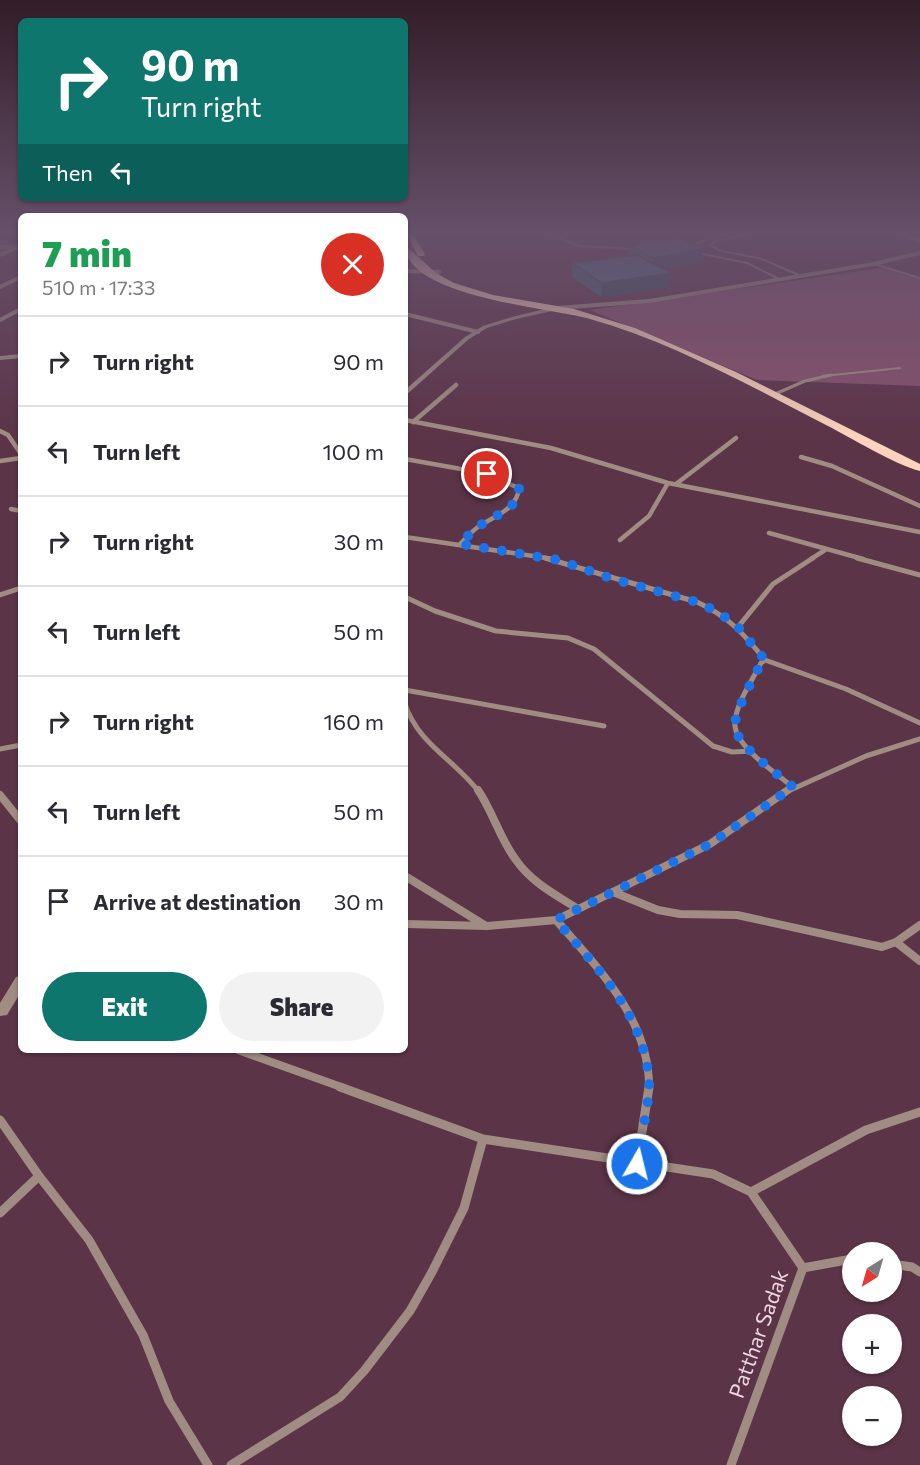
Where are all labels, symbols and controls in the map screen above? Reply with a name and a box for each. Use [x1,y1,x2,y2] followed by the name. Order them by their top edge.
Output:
[141,38,240,90] text: 90 m
[42,42,120,120] icon: right
[141,90,261,123] text: Turn right
[105,156,138,189] icon: left
[42,159,93,186] text: Then
[42,230,132,274] text: 7 min
[321,233,384,296] button: close
[42,275,155,299] text: 510 m · 17:33
[42,345,75,378] icon: right
[93,348,194,375] text: Turn right
[333,348,384,375] text: 90 m
[42,435,75,468] icon: left
[93,438,180,465] text: Turn left
[322,438,384,465] text: 100 m
[461,448,512,499] pin
[470,457,503,490] icon: arrive
[42,525,75,558] icon: right
[93,528,194,555] text: Turn right
[334,528,384,555] text: 30 m
[42,615,75,648] icon: left
[93,618,180,645] text: Turn left
[334,618,384,645] text: 50 m
[42,705,75,738] icon: right
[93,708,194,735] text: Turn right
[323,708,384,735] text: 160 m
[42,795,75,828] icon: left
[93,798,180,825] text: Turn left
[334,798,384,825] text: 50 m
[42,885,75,918] icon: arrive
[93,888,301,915] text: Arrive at destination
[334,888,384,915] text: 30 m
[42,972,207,1041] button: Exit
[219,972,384,1041] button: Share
[605,1132,669,1196] position arrow
[842,1242,902,1302] north arrow
[842,1242,902,1446] map controls
[723,1266,792,1401] street label: Patthar Sadak
[842,1314,902,1374] button: +
[842,1386,902,1446] button: −

